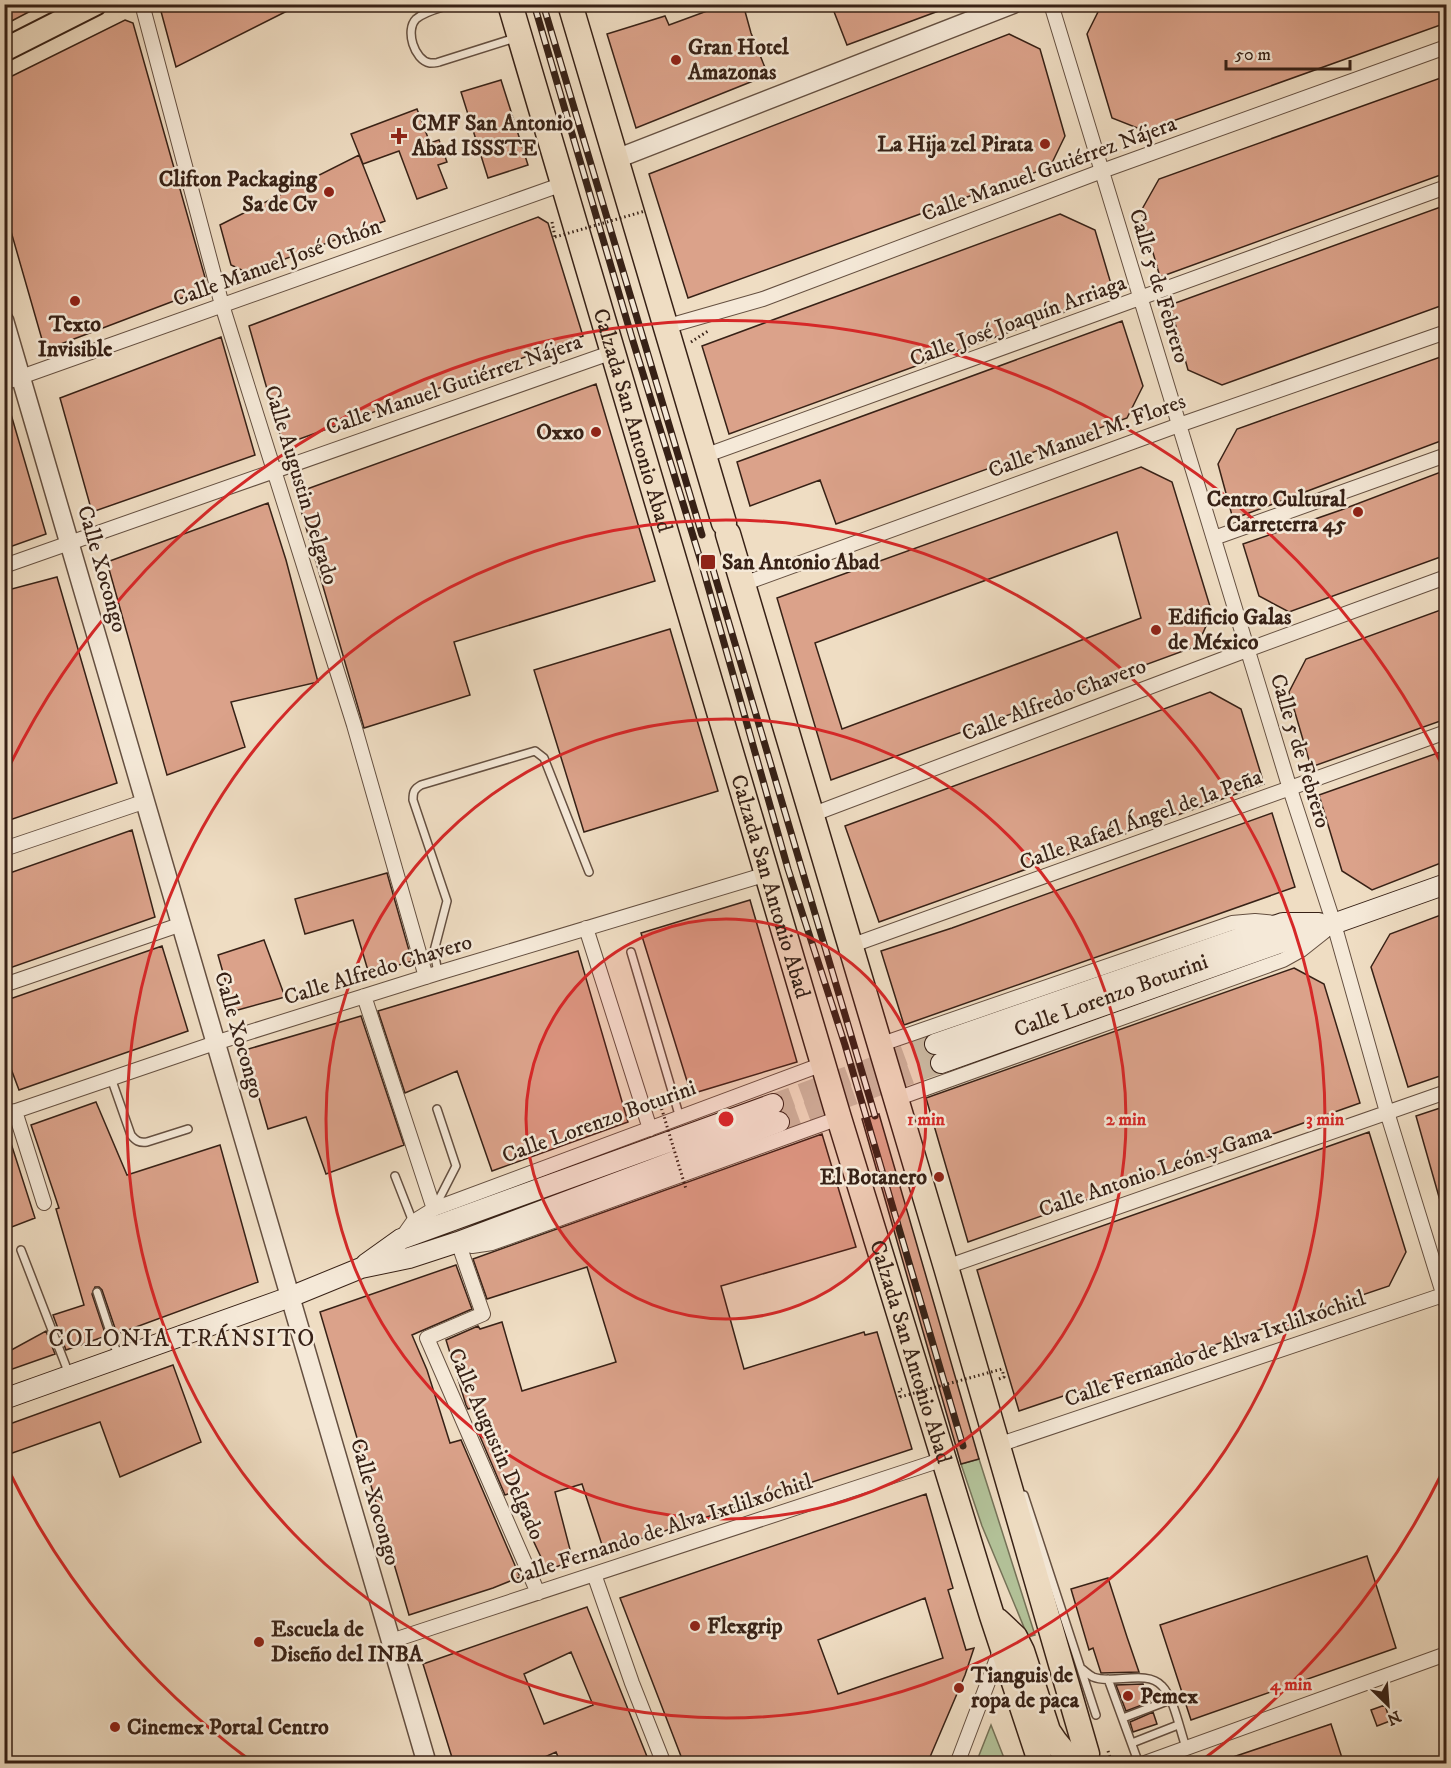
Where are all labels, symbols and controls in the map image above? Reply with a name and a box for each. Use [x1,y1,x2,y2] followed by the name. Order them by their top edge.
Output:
[1226,33,1350,71] scale bar
[687,34,789,86] place label: Gran Hotel Amazonas
[1235,44,1271,66] text: 50 m
[669,53,683,67] marker: Gran Hotel Amazonas
[411,110,573,162] place label: CMF San Antonio Abad ISSSTE
[918,110,1181,228] street label: Calle Manuel Gutiérrez Nájera
[390,127,408,145] marker: CMF San Antonio Abad ISSSTE
[877,131,1034,159] place label: La Hija zel Pirata
[1038,137,1052,151] marker: La Hija zel Pirata
[159,166,318,218] place label: Clifton Packaging Sa de Cv
[322,185,336,199] marker: Clifton Packaging Sa de Cv
[1123,206,1195,366] street label: Calle 5 de Febrero
[169,213,385,313] street label: Calle Manuel José Othón
[906,269,1131,373] street label: Calle José Joaquín Arriaga
[68,294,82,308] marker: Texto Invisible
[587,305,679,535] street label: Calzada San Antonio Abad
[38,311,112,363] place label: Texto Invisible
[322,328,586,442] street label: Calle Manuel Gutiérrez Nájera
[258,382,344,588] street label: Calle Augustin Delgado
[985,388,1189,484] street label: Calle Manuel M. Flores
[536,419,584,446] place label: Oxxo
[589,425,603,439] marker: Oxxo
[1207,486,1346,538] place label: Centro Cultural Carreterra 45
[71,503,133,635] street label: Calle Xocongo
[1351,505,1365,519] marker: Centro Cultural Carreterra 45
[722,549,880,576] place label: San Antonio Abad
[699,553,717,571] marker: San Antonio Abad
[1168,604,1292,656] place label: Edificio Galas de México
[1149,623,1163,637] marker: Edificio Galas de México
[958,652,1150,748] street label: Calle Alfredo Chavero
[1264,671,1336,831] street label: Calle 5 de Febrero
[1016,762,1267,877] street label: Calle Rafaél Ángel de la Peña
[725,771,816,1001] street label: Calzada San Antonio Abad
[281,929,475,1011] street label: Calle Alfredo Chavero
[1010,948,1212,1044] street label: Calle Lorenzo Boturini
[208,969,270,1101] street label: Calle Xocongo
[498,1074,700,1170] street label: Calle Lorenzo Boturini
[716,1109,736,1129] centre of rings
[907,1109,946,1131] text: 1 min
[1106,1109,1147,1131] text: 2 min
[1306,1109,1345,1131] text: 3 min
[1035,1118,1275,1224] street label: Calle Antonio León y Gama
[820,1164,927,1191] place label: El Botanero
[932,1170,946,1184] marker: El Botanero
[864,1237,958,1467] street label: Calzada San Antonio Abad
[1061,1285,1369,1413] street label: Calle Fernando de Alva Ixtlilxóchitl
[48,1323,316,1354] district label: COLONIA TRÁNSITO
[442,1344,550,1544] street label: Calle Augustin Delgado
[344,1436,406,1568] street label: Calle Xocongo
[506,1468,816,1592] street label: Calle Fernando de Alva Ixtlilxóchitl
[707,1613,783,1640] place label: Flexgrip
[271,1616,424,1668] place label: Escuela de Diseño del INBA
[688,1619,702,1633] marker: Flexgrip
[252,1635,266,1649] marker: Escuela de Diseño del INBA
[970,1662,1080,1714] place label: Tianguis de ropa de paca
[1269,1674,1312,1696] text: 4 min
[1358,1675,1418,1735] north arrow
[952,1681,966,1695] marker: Tianguis de ropa de paca
[1140,1683,1198,1710] place label: Pemex
[1121,1689,1135,1703] marker: Pemex
[1384,1706,1404,1730] text: N
[127,1714,329,1741] place label: Cinemex Portal Centro
[108,1720,122,1734] marker: Cinemex Portal Centro

